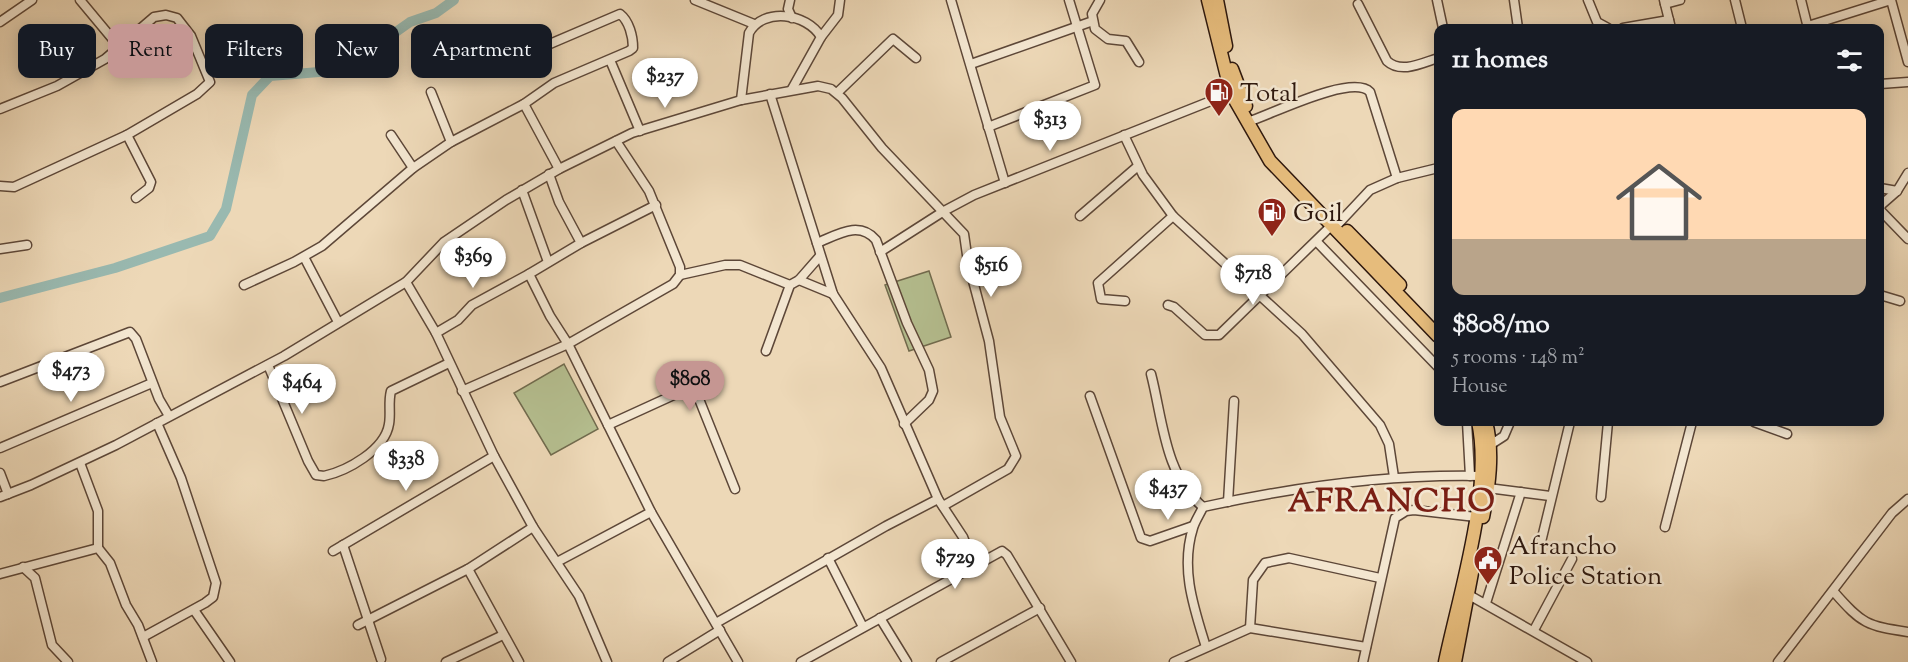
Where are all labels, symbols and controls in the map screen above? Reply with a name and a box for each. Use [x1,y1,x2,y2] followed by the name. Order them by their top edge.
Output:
[18,24,96,78] chip: Buy
[108,24,193,78] chip: Rent
[205,24,303,78] chip: Filters
[315,24,399,78] chip: New
[411,24,552,78] chip: Apartment
[1452,42,1548,79] text: 11 homes
[1833,44,1866,77] icon: filters
[629,58,701,109] pin: $237
[646,63,684,92] text: $237
[1203,76,1235,118] fuel station icon: Total
[1240,76,1298,113] place label: Total
[1014,101,1086,152] pin: $313
[1033,106,1067,135] text: $313
[1605,148,1713,256] icon: home
[1256,196,1288,238] fuel station icon: Goil
[1293,196,1343,233] place label: Goil
[437,238,509,289] pin: $369
[454,243,492,272] text: $369
[955,247,1027,298] pin: $516
[974,252,1008,281] text: $516
[1217,255,1289,306] pin: $718
[1234,260,1272,289] text: $718
[1452,307,1550,344] text: $808/mo
[1452,344,1585,373] text: 5 rooms · 148 m²
[35,352,107,403] pin: $473
[52,357,90,386] text: $473
[654,361,726,412] pin: $808
[266,364,338,415] pin: $464
[669,366,711,395] text: $808
[282,369,322,398] text: $464
[1452,373,1507,402] text: House
[370,441,442,492] pin: $338
[388,446,424,475] text: $338
[1132,470,1204,521] pin: $437
[1149,475,1187,504] text: $437
[1288,480,1496,526] district label: AFRANCHO
[1509,529,1662,596] place label: Afrancho Police Station
[919,539,991,590] pin: $729
[935,544,975,573] text: $729
[1472,544,1504,586] public building icon: Afrancho Police Station

